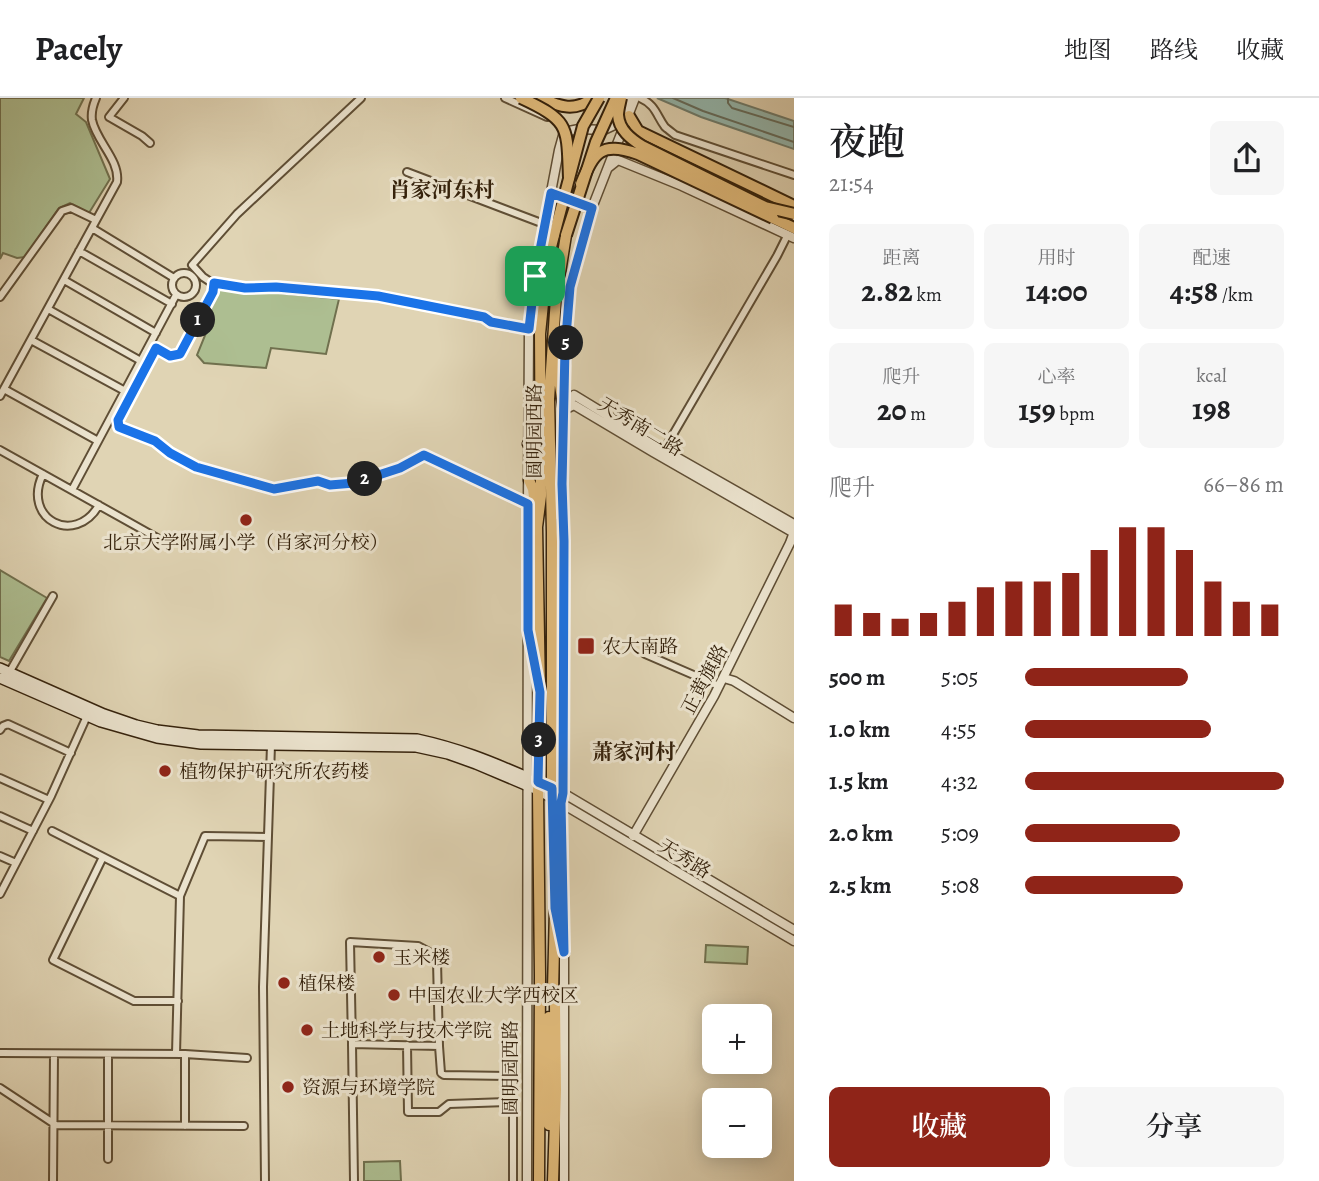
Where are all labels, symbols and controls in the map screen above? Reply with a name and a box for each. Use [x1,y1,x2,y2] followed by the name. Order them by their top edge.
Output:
[35,26,122,71] text: Pacely
[1064,34,1112,66] text: 地图
[1150,34,1198,66] text: 路线
[1236,34,1284,66] text: 收藏
[829,116,905,168] text: 夜跑
[1210,121,1284,195] button: share
[829,168,874,199] text: 21:54
[390,176,495,204] district label: 肖家河东村
[882,245,921,271] text: 距离
[1037,245,1076,271] text: 用时
[1192,245,1231,271] text: 配速
[505,246,565,306] pin
[516,257,554,295] icon: arrive
[861,271,913,311] text: 2.82
[1025,271,1088,311] text: 14:00
[1170,271,1218,311] text: 4:58
[913,282,942,308] text: km
[1218,282,1253,308] text: /km
[180,302,216,338] pin: 1
[194,306,201,332] text: 1
[548,326,584,360] pin: 5
[561,329,570,355] text: 5
[1196,363,1227,389] text: kcal
[882,364,921,390] text: 爬升
[1037,364,1076,390] text: 心率
[522,383,548,479] street label: 圆明园西路
[1192,389,1231,429] text: 198
[877,390,907,430] text: 20
[1018,390,1056,430] text: 159
[593,391,688,462] street label: 天秀南二路
[907,401,926,427] text: m
[1056,401,1095,427] text: bpm
[348,462,382,496] pin: 2
[360,465,369,491] text: 2
[1203,469,1284,500] text: 66–86 m
[829,472,875,503] text: 爬升
[238,512,254,528] marker: 北京大学附属小学（肖家河分校）
[103,530,389,556] place label: 北京大学附属小学（肖家河分校）
[602,634,678,660] place label: 农大南路
[576,636,596,656] marker: 农大南路
[676,640,734,719] street label: 正黄旗路
[829,662,885,693] text: 500 m
[941,662,979,693] text: 5:05
[829,714,890,745] text: 1.0 km
[941,714,977,745] text: 4:55
[522,722,556,758] pin: 3
[534,726,543,752] text: 3
[592,738,676,766] district label: 萧家河村
[179,759,369,785] place label: 植物保护研究所农药楼
[157,763,173,779] marker: 植物保护研究所农药楼
[829,766,889,797] text: 1.5 km
[941,766,977,797] text: 4:32
[829,818,893,849] text: 2.0 km
[941,818,979,849] text: 5:09
[653,833,716,885] street label: 天秀路
[829,870,891,901] text: 2.5 km
[941,870,980,901] text: 5:08
[393,945,450,971] place label: 玉米楼
[371,949,387,965] marker: 玉米楼
[298,971,355,997] place label: 植保楼
[276,975,292,991] marker: 植保楼
[408,983,579,1009] place label: 中国农业大学西校区
[386,987,402,1003] marker: 中国农业大学西校区
[702,1004,772,1158] map controls
[702,1004,772,1074] button: +
[321,1018,492,1044] place label: 土地科学与技术学院
[498,1020,524,1116] street label: 圆明园西路
[299,1022,315,1038] marker: 土地科学与技术学院
[302,1075,435,1101] place label: 资源与环境学院
[280,1079,296,1095] marker: 资源与环境学院
[829,1087,1050,1167] button: 收藏
[1064,1087,1284,1167] button: 分享
[702,1088,772,1158] button: −

